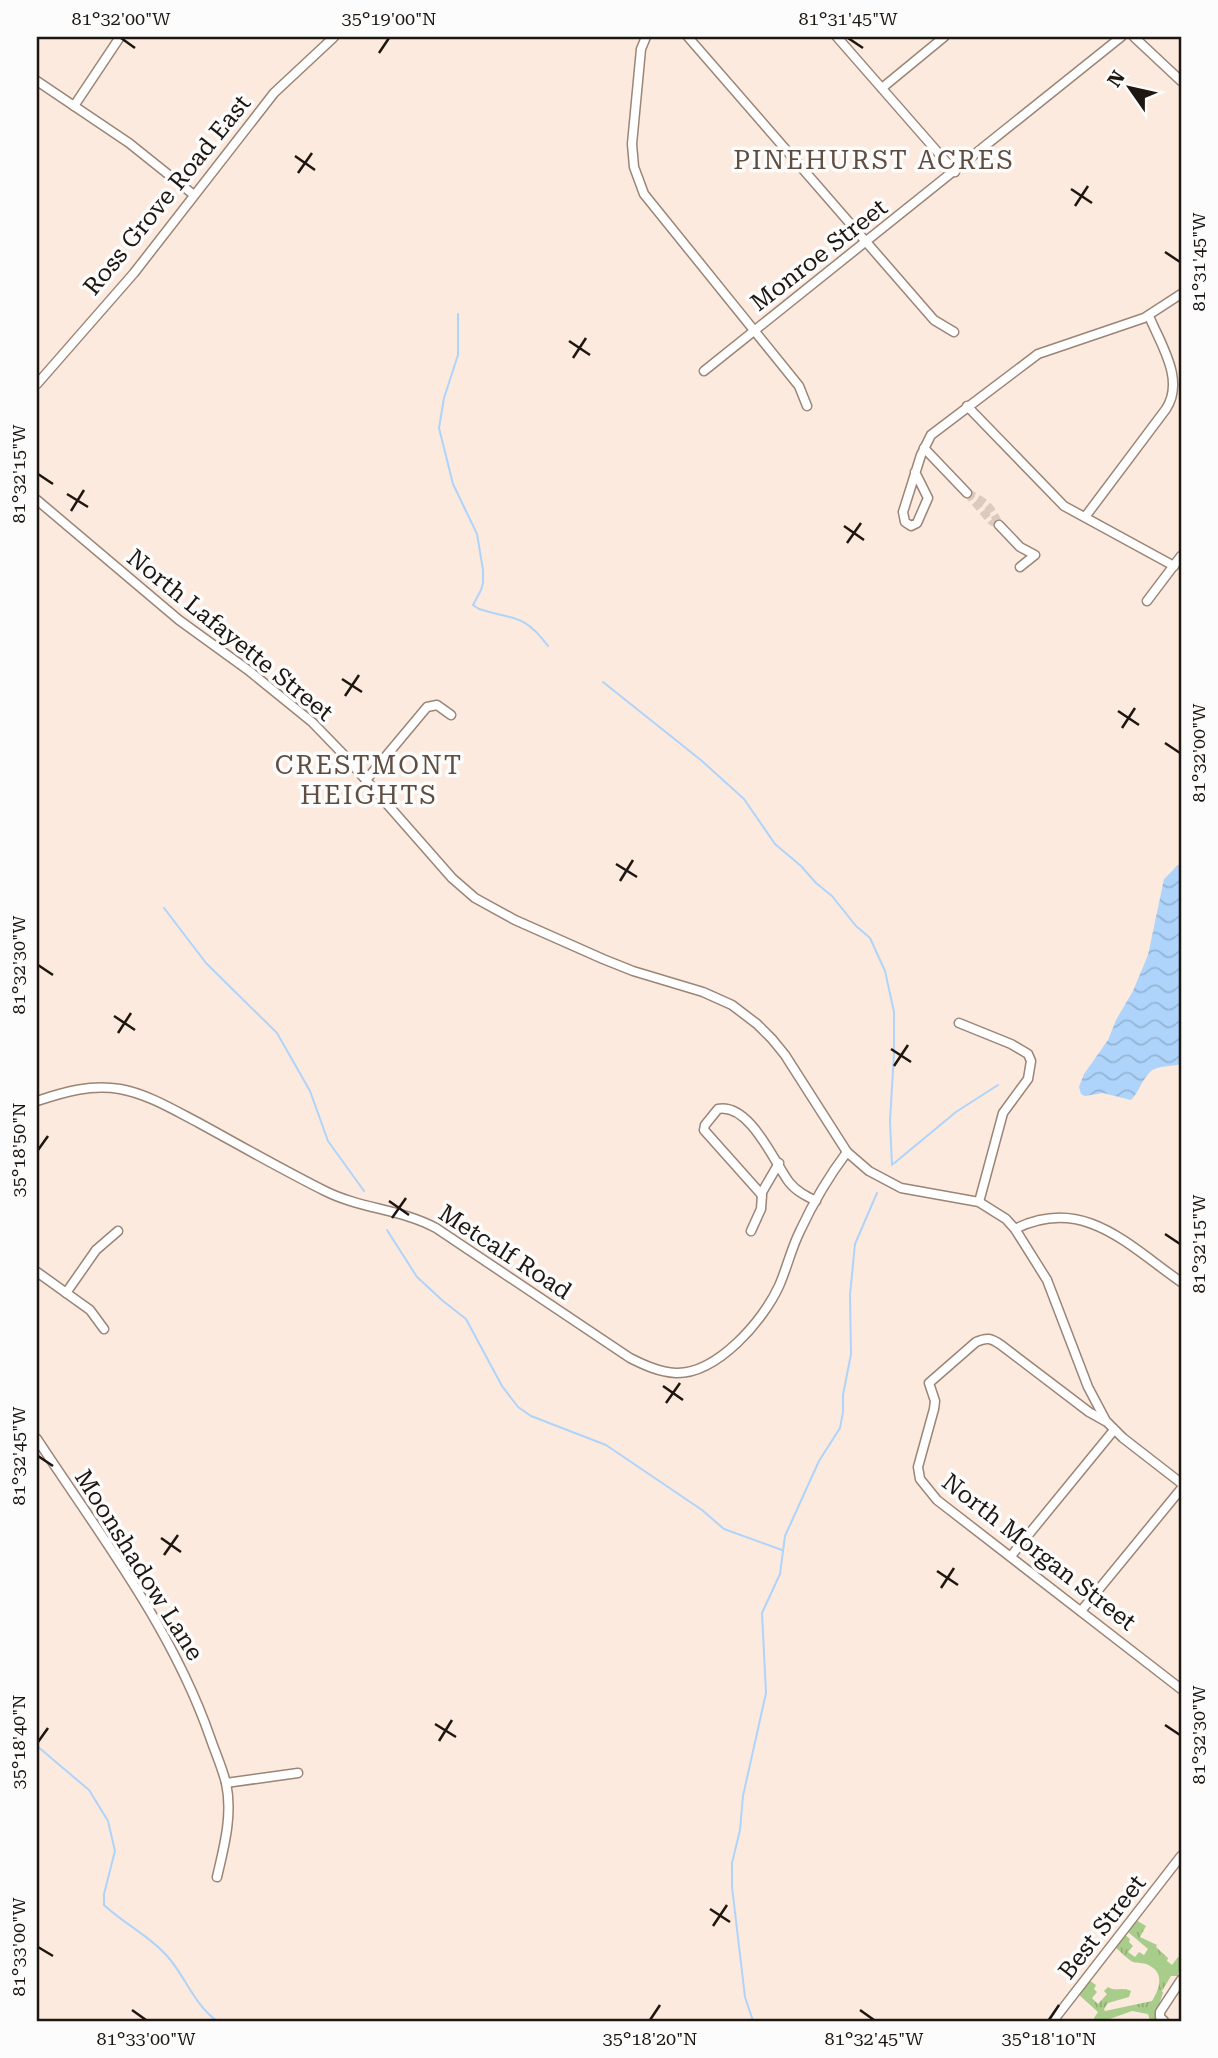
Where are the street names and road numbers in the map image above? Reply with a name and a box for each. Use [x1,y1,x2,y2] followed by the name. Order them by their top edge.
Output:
[78,89,256,301] street label: Ross Grove Road East
[745,193,893,317] street label: Monroe Street
[121,543,339,727] street label: North Lafayette Street
[433,1199,577,1305] street label: Metcalf Road
[69,1464,209,1666] street label: Moonshadow Lane
[937,1468,1141,1636] street label: North Morgan Street
[1053,1869,1151,1985] street label: Best Street

